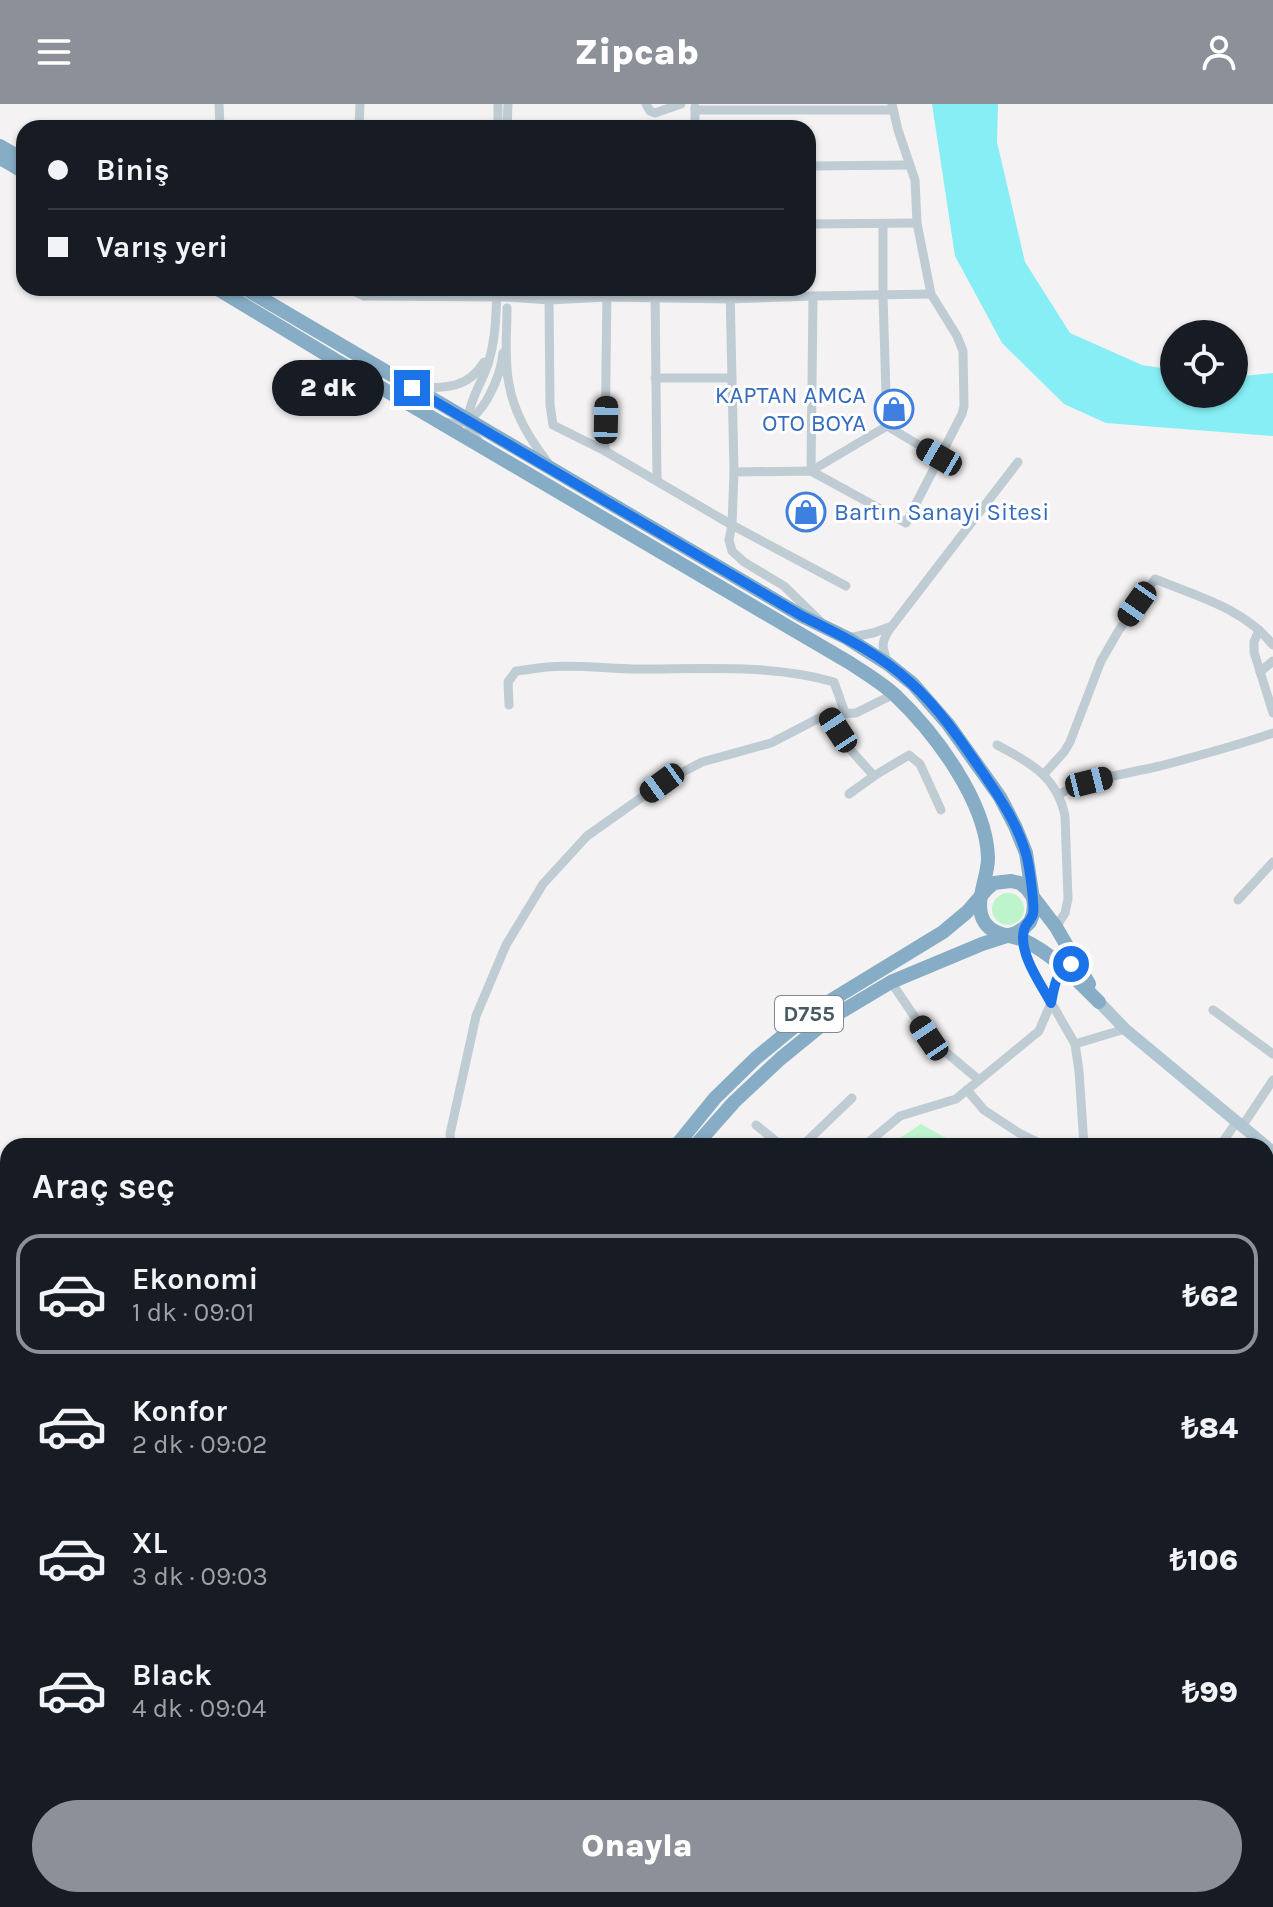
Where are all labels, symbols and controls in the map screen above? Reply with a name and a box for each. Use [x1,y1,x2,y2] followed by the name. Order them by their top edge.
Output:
[32,30,76,74] icon: menu
[1197,30,1241,74] icon: person
[574,31,699,73] text: Zipcab
[96,152,170,188] text: Biniş
[96,229,228,265] text: Varış yeri
[1160,320,1248,408] map controls
[1160,320,1248,408] button: locate
[272,360,384,416] callout: 2 dk
[394,370,430,406] route end
[300,372,356,403] text: 2 dk
[715,381,866,437] place label: KAPTAN AMCA OTO BOYA
[873,388,915,430] shop icon: KAPTAN AMCA OTO BOYA
[594,396,618,444] car
[912,435,966,479] car
[785,491,827,533] shop icon: Bartın Sanayi Sitesi
[834,498,1049,526] place label: Bartın Sanayi Sitesi
[1113,577,1161,631] car
[815,703,861,757] car
[636,759,688,807] car
[1063,765,1115,799] car
[1053,946,1089,982] route start
[775,996,843,1032] road number: D755
[906,1011,952,1065] car
[32,1165,175,1207] text: Araç seç
[36,1258,108,1330] icon: car
[132,1261,258,1297] text: Ekonomi
[1183,1278,1238,1314] text: ₺62
[132,1297,254,1328] text: 1 dk · 09:01
[36,1390,108,1462] icon: car
[132,1393,227,1429] text: Konfor
[1181,1410,1238,1446] text: ₺84
[132,1429,267,1460] text: 2 dk · 09:02
[36,1522,108,1594] icon: car
[132,1525,167,1561] text: XL
[1170,1542,1238,1578] text: ₺106
[132,1561,268,1592] text: 3 dk · 09:03
[36,1654,108,1726] icon: car
[132,1657,212,1693] text: Black
[1182,1674,1238,1710] text: ₺99
[132,1693,266,1724] text: 4 dk · 09:04
[32,1800,1242,1892] button: Onayla

